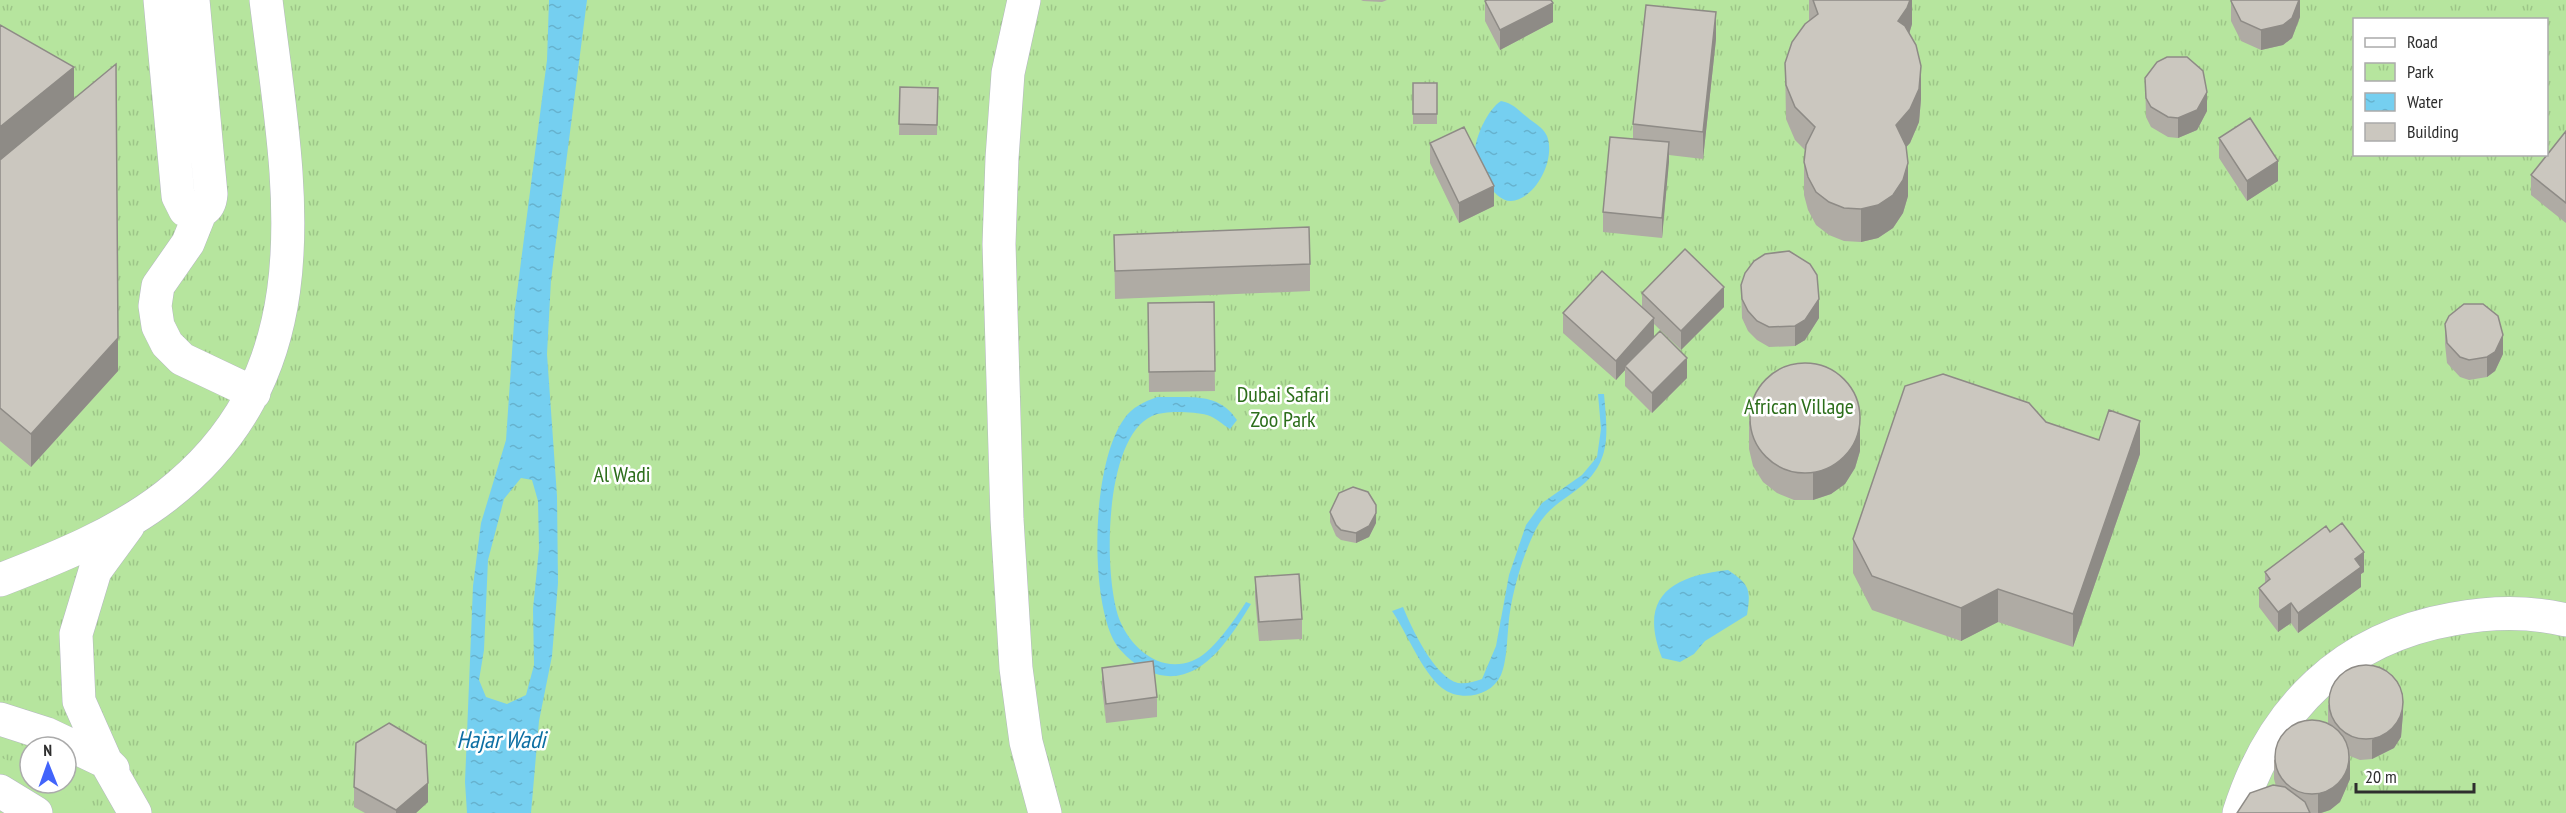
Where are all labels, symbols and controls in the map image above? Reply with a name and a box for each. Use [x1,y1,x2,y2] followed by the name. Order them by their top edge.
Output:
[2353,18,2548,156] legend
[2407,30,2438,53] text: Road
[2407,60,2434,83] text: Park
[2407,90,2443,113] text: Water
[2407,120,2459,143] text: Building
[1237,380,1329,433] park label: Dubai Safari Zoo Park
[1744,392,1854,420] park label: African Village
[594,460,650,488] park label: Al Wadi
[456,724,548,755] water label: Hajar Wadi
[18,735,78,795] north arrow
[43,740,52,760] text: N
[2356,756,2474,794] scale bar
[2365,765,2397,788] text: 20 m

